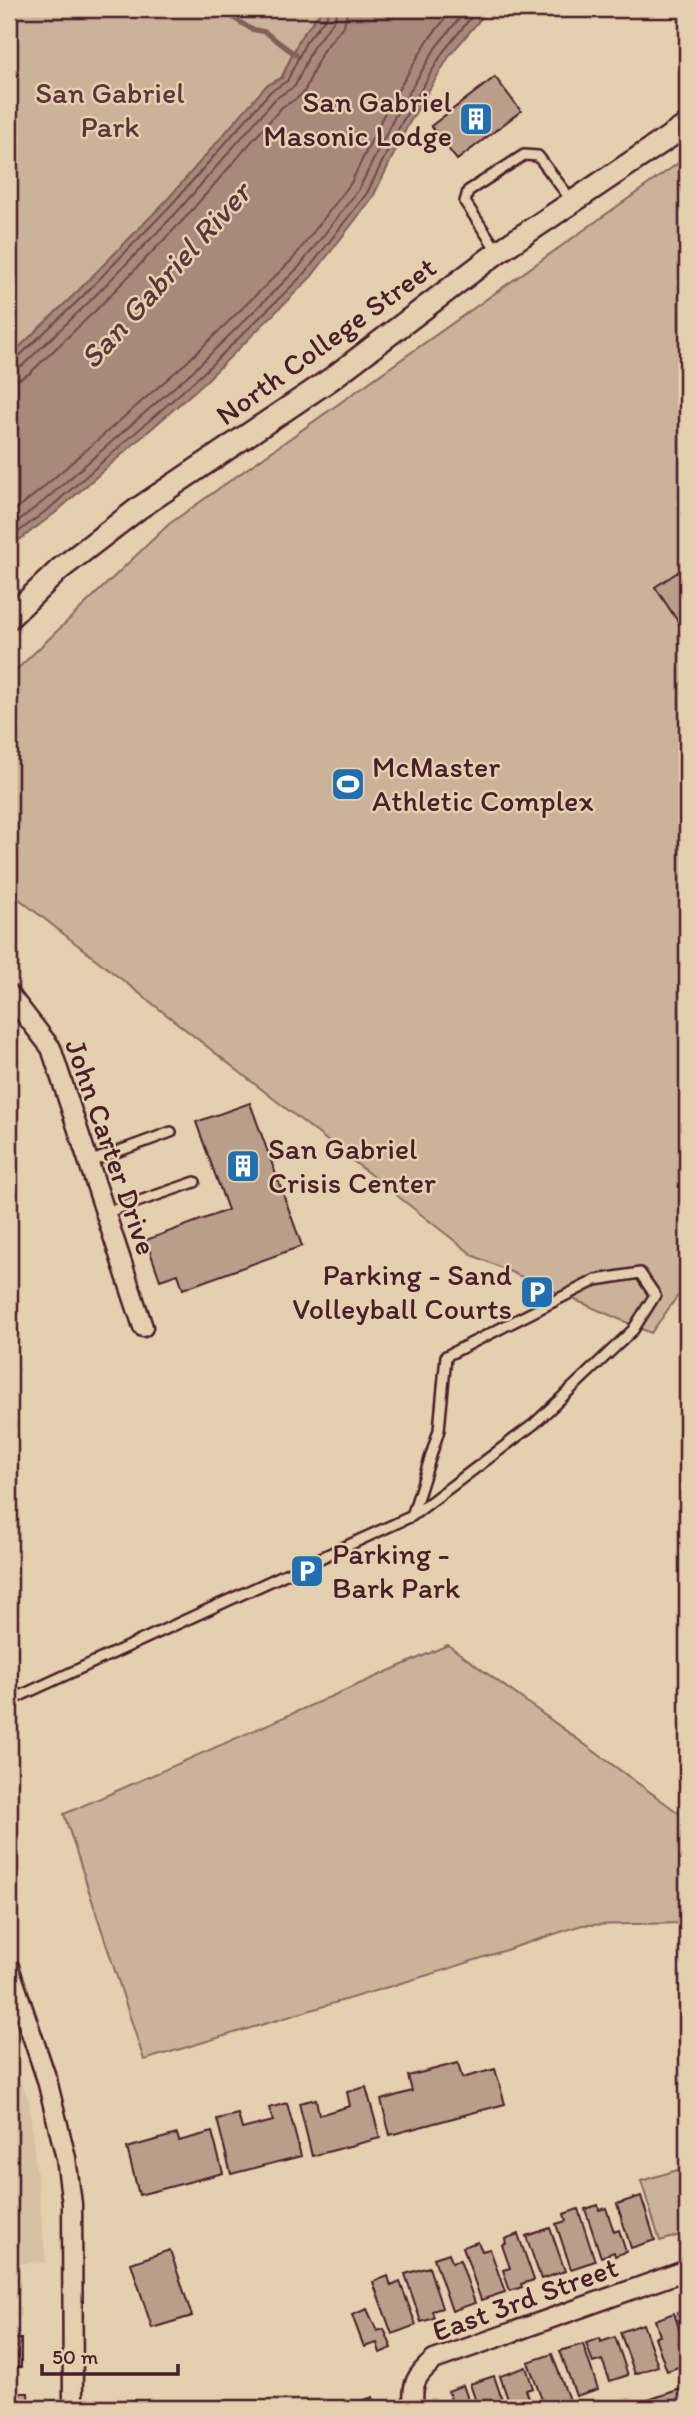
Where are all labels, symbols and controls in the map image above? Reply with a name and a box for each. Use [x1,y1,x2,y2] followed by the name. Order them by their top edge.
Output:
[35,74,185,145] park label: San Gabriel Park
[263,83,452,154] place label: San Gabriel Masonic Lodge
[457,100,495,138] building icon: San Gabriel Masonic Lodge
[72,172,261,376] water label: San Gabriel River
[208,248,443,433] street label: North College Street
[372,748,593,819] place label: McMaster Athletic Complex
[329,765,367,803] sports icon: McMaster Athletic Complex
[57,1034,166,1260] street label: John Carter Drive
[268,1130,436,1201] place label: San Gabriel Crisis Center
[224,1147,262,1185] building icon: San Gabriel Crisis Center
[292,1256,512,1327] place label: Parking - Sand Volleyball Courts
[518,1273,556,1311] parking icon: Parking - Sand Volleyball Courts
[332,1535,461,1606] place label: Parking - Bark Park
[288,1552,326,1590] parking icon: Parking - Bark Park
[427,2248,623,2349] street label: East 3rd Street
[42,2333,178,2377] scale bar
[52,2344,99,2369] text: 50 m

